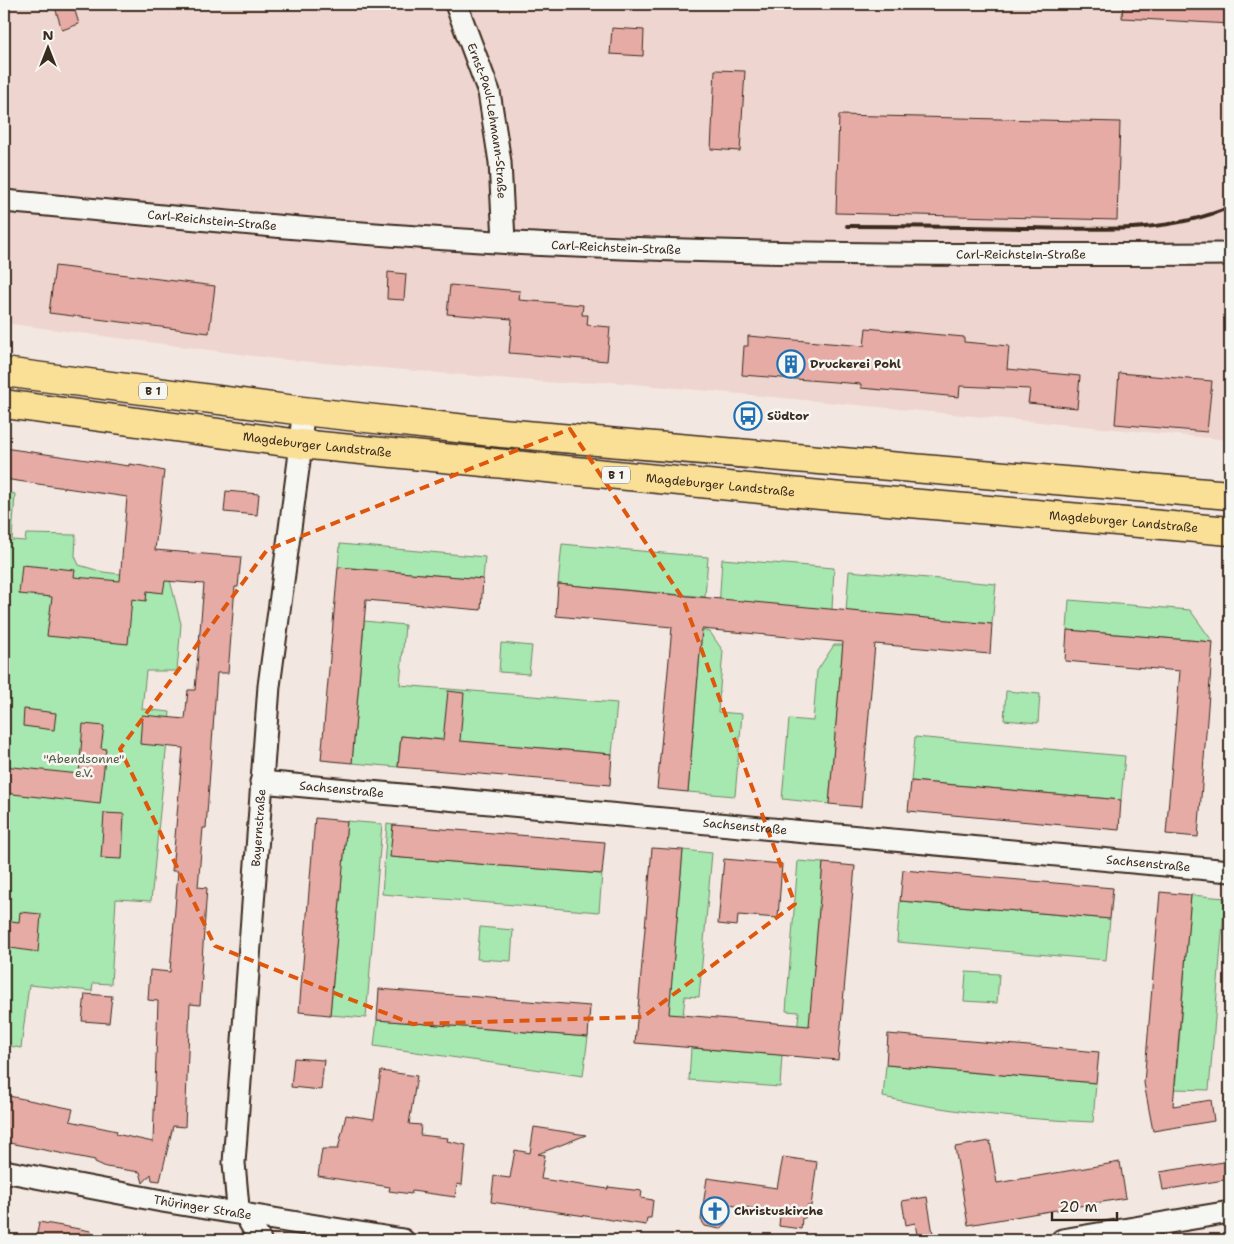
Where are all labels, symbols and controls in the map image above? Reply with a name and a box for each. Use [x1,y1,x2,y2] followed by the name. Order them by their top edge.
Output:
[22,22,72,72] north arrow
[42,26,54,44] text: N
[463,41,510,199] street label: Ernst-Paul-Lehmann-Straße
[147,207,278,234] street label: Carl-Reichstein-Straße
[551,237,682,258] street label: Carl-Reichstein-Straße
[956,246,1086,263] street label: Carl-Reichstein-Straße
[776,349,806,379] building icon: Druckerei Pohl
[810,356,901,372] place label: Druckerei Pohl
[139,382,167,400] road number: B 1
[733,401,763,431] bus stop icon: Südtor
[767,408,810,424] place label: Südtor
[242,428,393,461] street label: Magdeburger Landstraße
[602,466,630,484] road number: B 1
[645,470,796,500] street label: Magdeburger Landstraße
[1048,507,1199,536] street label: Magdeburger Landstraße
[44,751,124,781] park label: "Abendsonne" e.V.
[299,778,385,801] street label: Sachsenstraße
[248,788,269,867] street label: Bayernstraße
[702,815,788,838] street label: Sachsenstraße
[1105,852,1191,875] street label: Sachsenstraße
[1052,1189,1116,1221] scale bar
[152,1192,253,1223] street label: Thüringer Straße
[700,1196,730,1226] church icon: Christuskirche
[1059,1197,1098,1217] text: 20 m
[734,1203,824,1219] place label: Christuskirche

